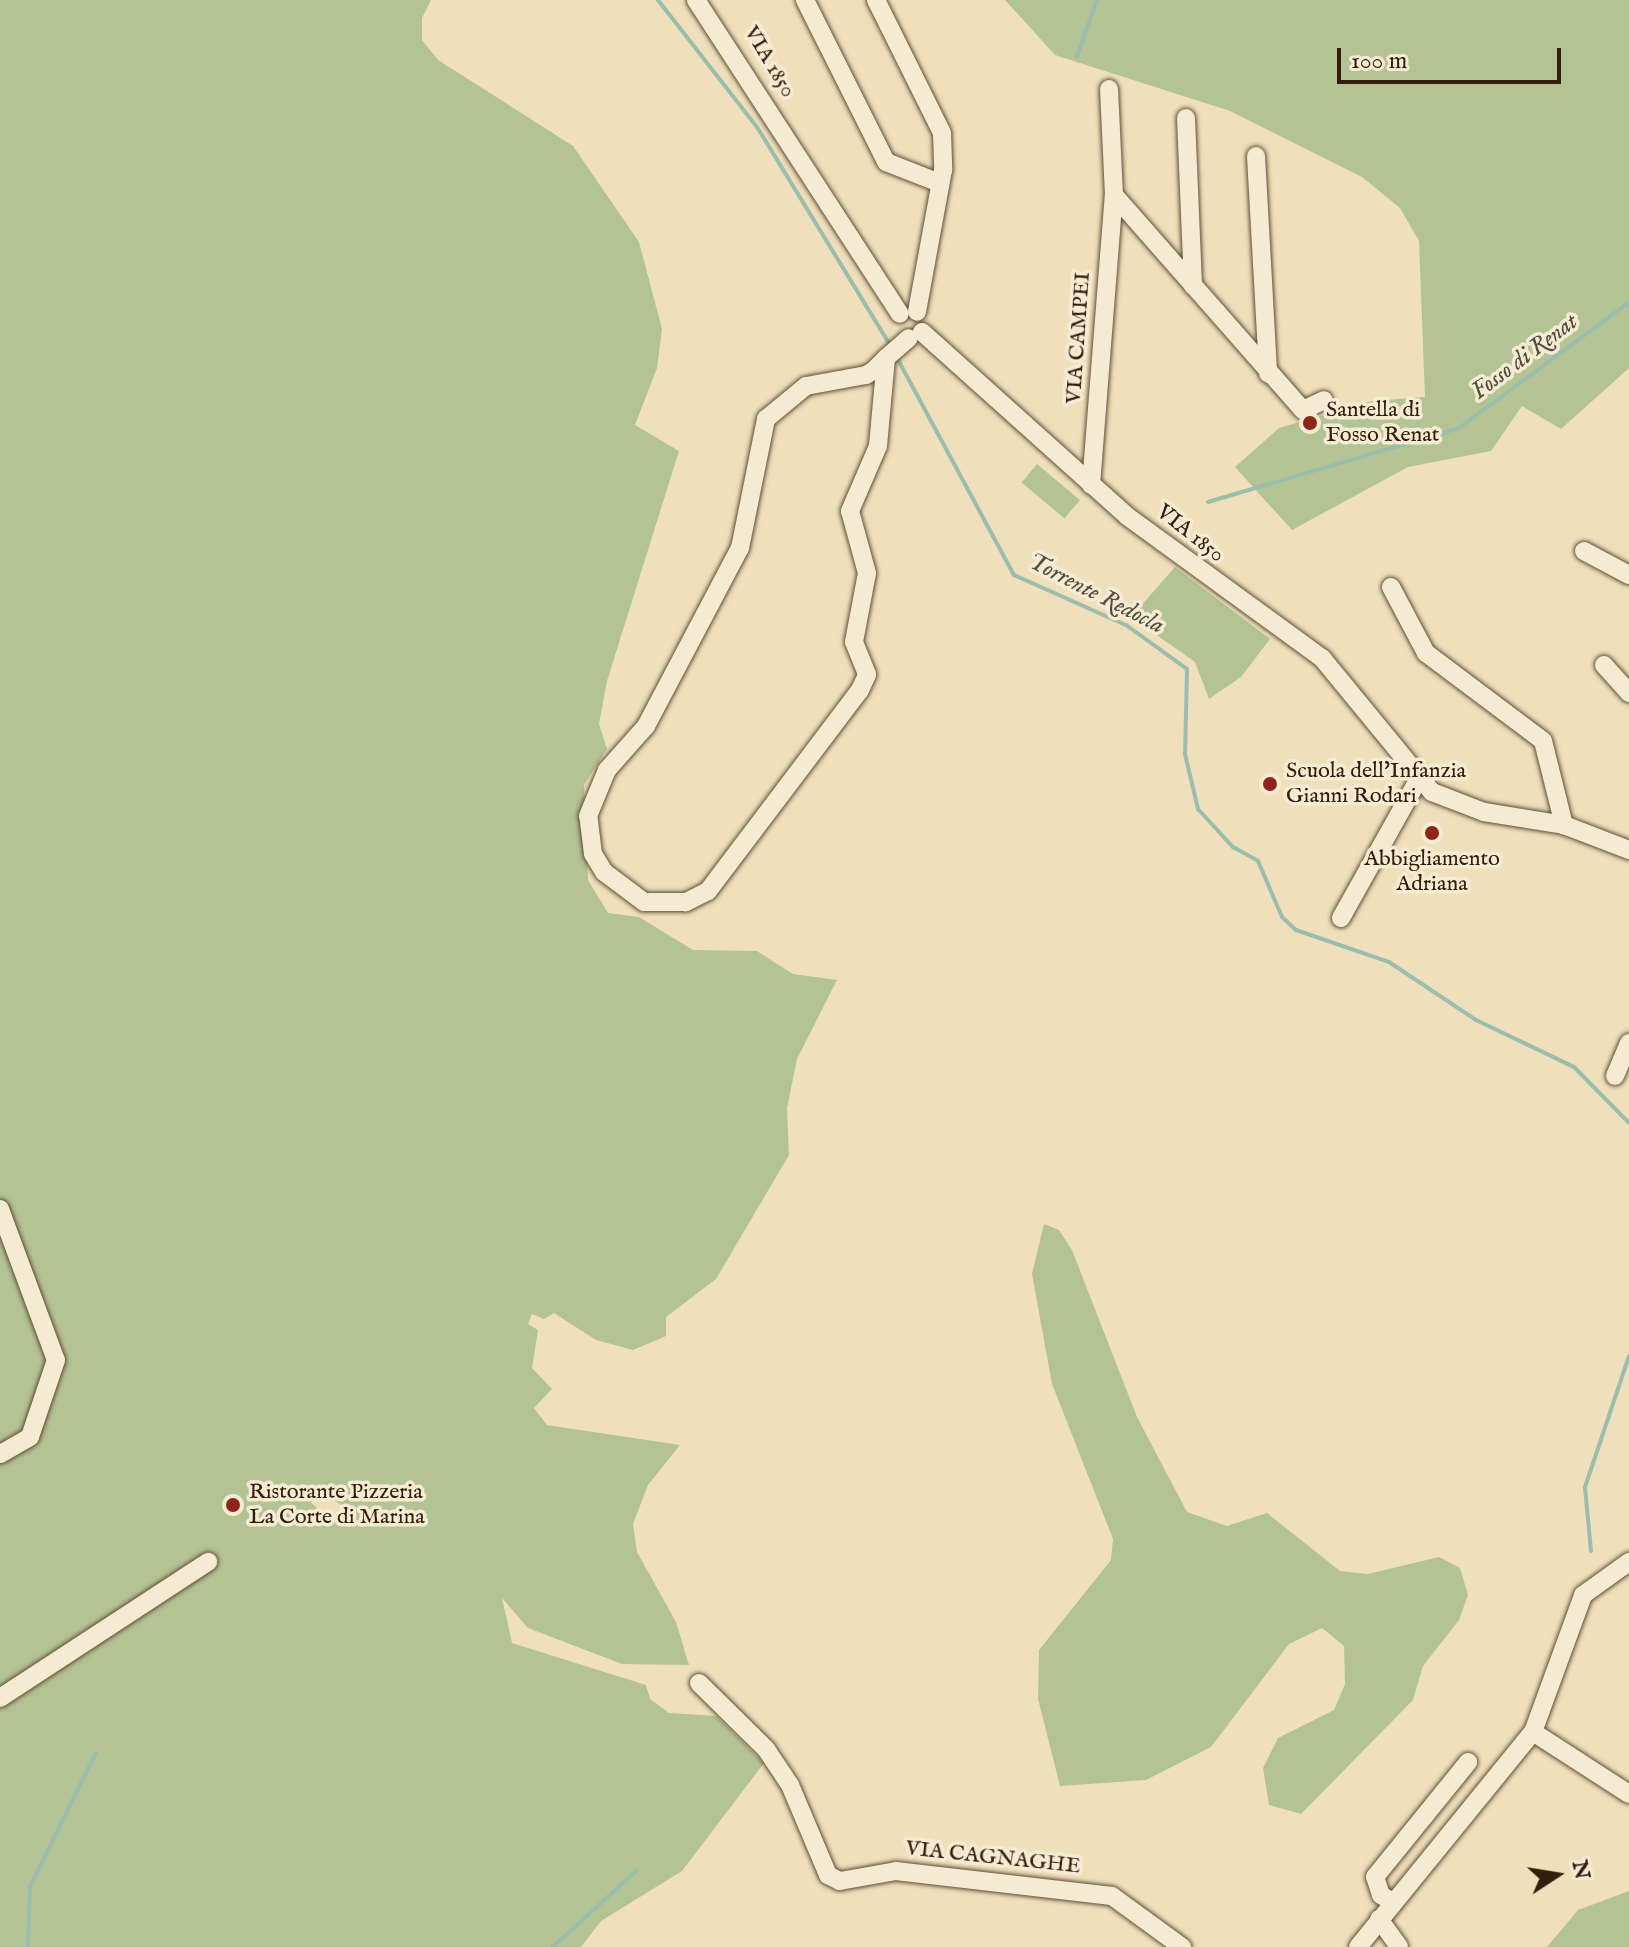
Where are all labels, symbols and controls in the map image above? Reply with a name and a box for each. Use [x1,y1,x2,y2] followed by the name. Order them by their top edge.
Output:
[737,21,801,103] street label: VIA 1850
[1341,32,1565,82] scale bar
[1351,46,1407,77] text: 100 m
[1061,271,1097,405] street label: VIA CAMPEI
[1466,308,1584,406] water label: Fosso di Renat
[1326,397,1439,448] place label: Santella di Fosso Renat
[1301,414,1319,432] marker: Santella di Fosso Renat
[1151,499,1229,569] street label: VIA 1850
[1023,547,1169,641] water label: Torrente Redocla
[1286,758,1466,810] place label: Scuola dell'Infanzia Gianni Rodari
[1261,775,1279,793] marker: Scuola dell'Infanzia Gianni Rodari
[1423,824,1441,842] marker: Abbigliamento Adriana
[1364,846,1500,898] place label: Abbigliamento Adriana
[249,1479,425,1530] place label: Ristorante Pizzeria La Corte di Marina
[224,1496,242,1514] marker: Ristorante Pizzeria La Corte di Marina
[1517,1835,1597,1915] north arrow
[904,1836,1082,1880] street label: VIA CAGNAGHE
[1565,1858,1596,1882] text: N

